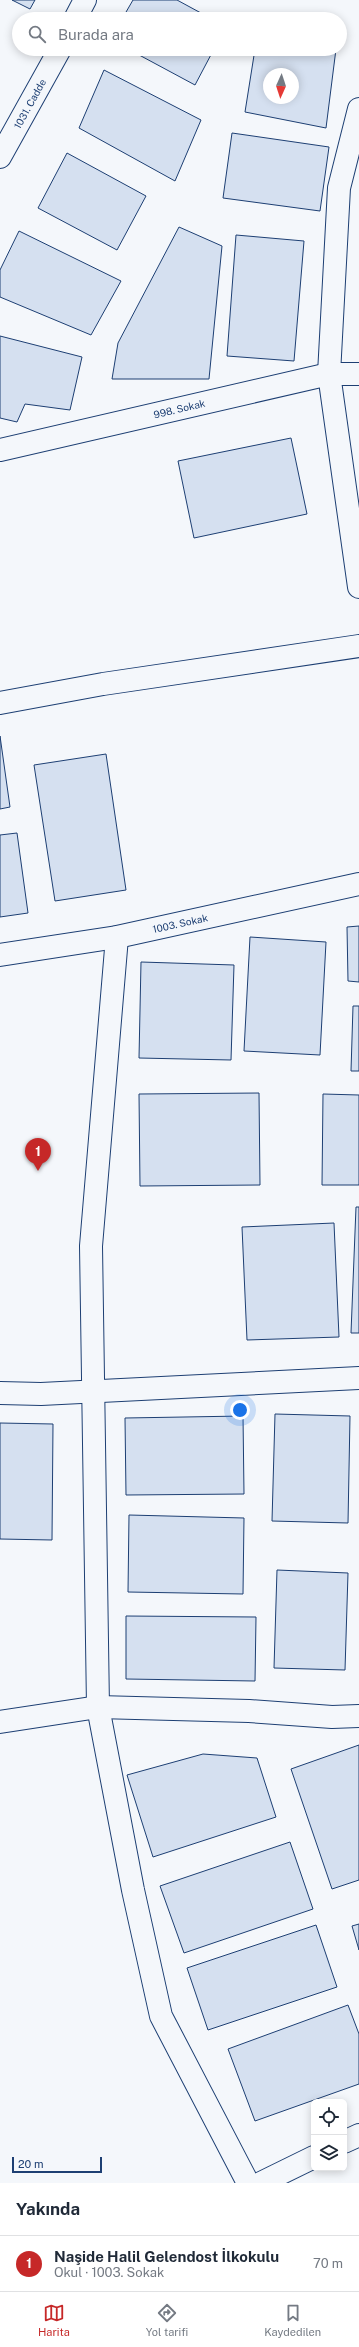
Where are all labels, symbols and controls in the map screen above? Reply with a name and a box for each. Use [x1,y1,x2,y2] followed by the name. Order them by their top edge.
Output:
[12,12,347,56] search box
[26,23,48,45] icon: search
[58,26,134,43] text: Burada ara
[263,68,299,104] north arrow
[11,76,48,131] street label: 1031. Cadde
[152,397,207,420] street label: 998. Sokak
[151,911,209,935] street label: 1003. Sokak
[25,1138,51,1171] pin: 1
[230,1400,250,1420] your location
[311,2099,347,2171] map controls
[311,2099,347,2135] button: locate
[311,2135,347,2171] button: layers
[12,2155,102,2174] scale bar
[18,2158,43,2170] text: 20 m
[16,2199,80,2219] text: Yakında
[54,2248,279,2265] text: Naşide Halil Gelendost İlkokulu
[26,2256,32,2271] text: 1
[313,2256,343,2271] text: 70 m
[54,2265,164,2280] text: Okul · 1003. Sokak
[38,2302,70,2338] tab: Harita
[146,2302,188,2338] tab: Yol tarifi
[264,2302,321,2338] tab: Kaydedilen

